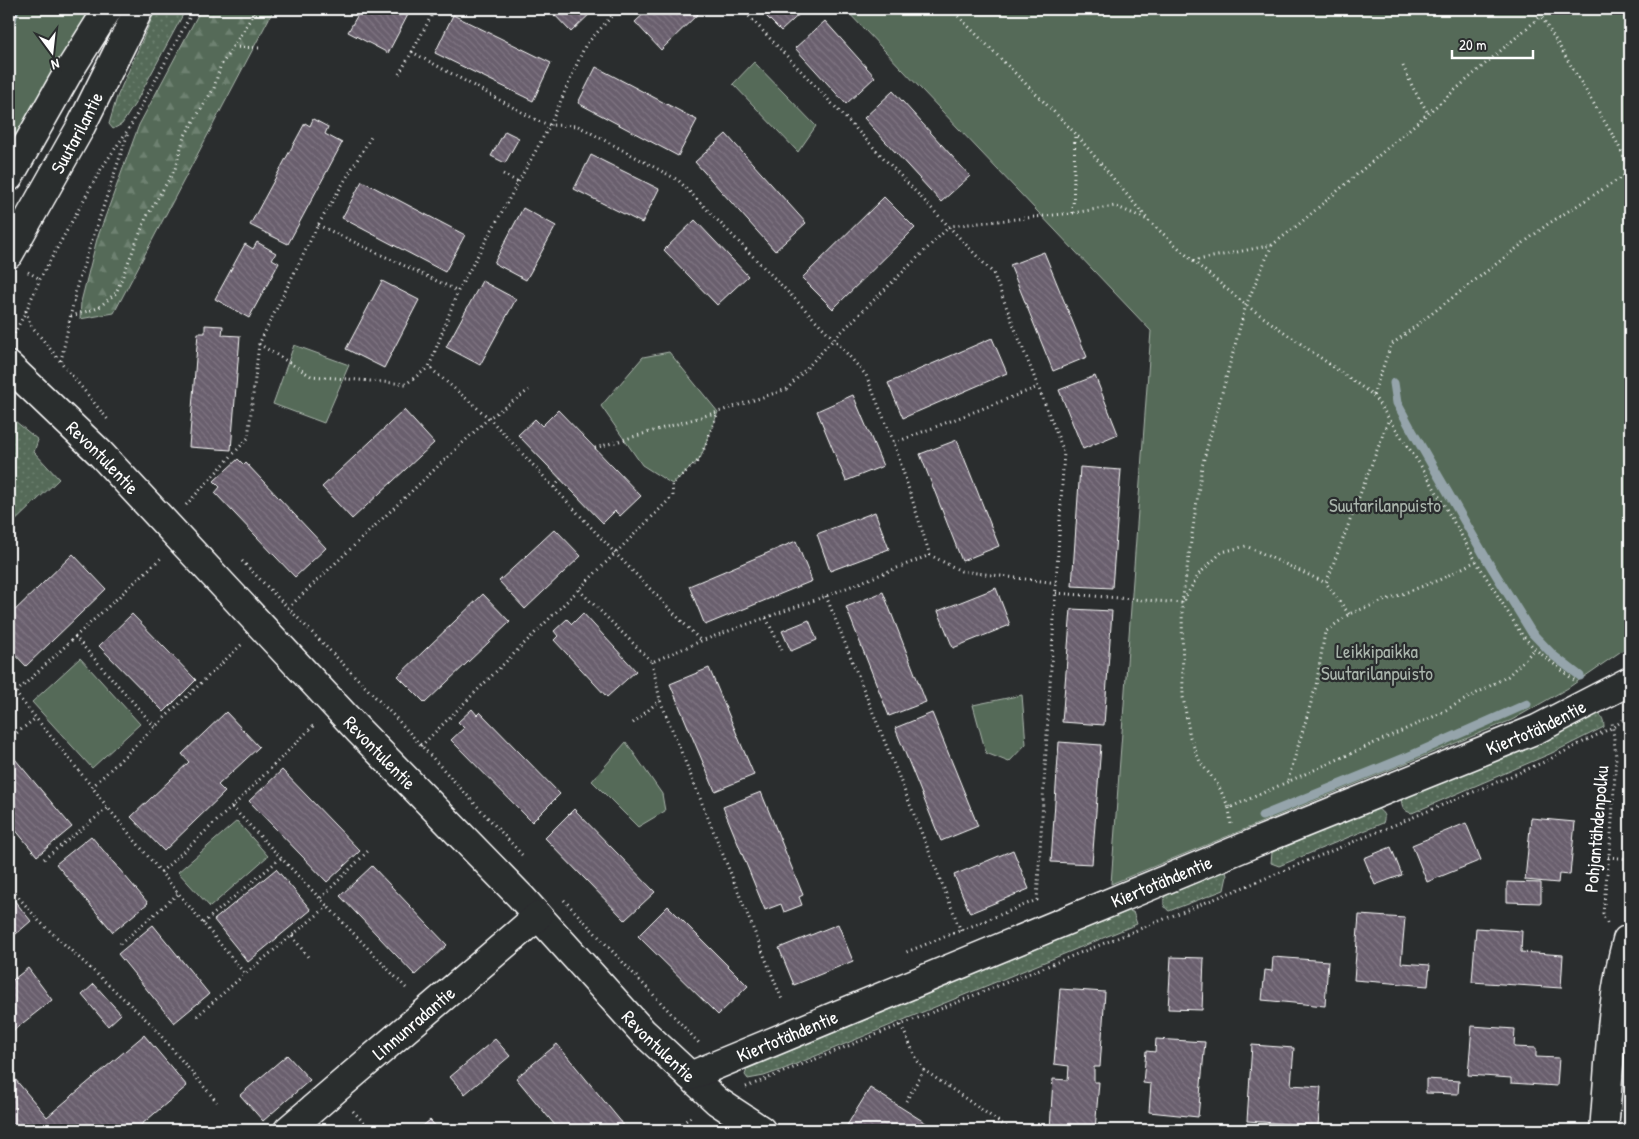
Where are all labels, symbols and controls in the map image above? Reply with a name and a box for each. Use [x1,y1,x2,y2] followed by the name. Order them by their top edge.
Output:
[28,28,78,78] north arrow
[1452,28,1533,60] scale bar
[1459,34,1486,55] text: 20 m
[49,55,62,75] text: N
[44,87,109,178] street label: Suutarilantie
[61,415,145,500] street label: Revontulentie
[1329,492,1441,518] park label: Suutarilanpuisto
[1321,638,1433,686] park label: Leikkipaikka Suutarilanpuisto
[1482,693,1591,761] street label: Kiertotähdentie
[338,710,422,796] street label: Revontulentie
[1578,764,1615,893] street label: Pohjantähdenpolku
[1107,849,1216,914] street label: Kiertotähdentie
[366,980,461,1066] street label: Linnunradantie
[733,1003,842,1068] street label: Kiertotähdentie
[616,1004,702,1088] street label: Revontulentie

